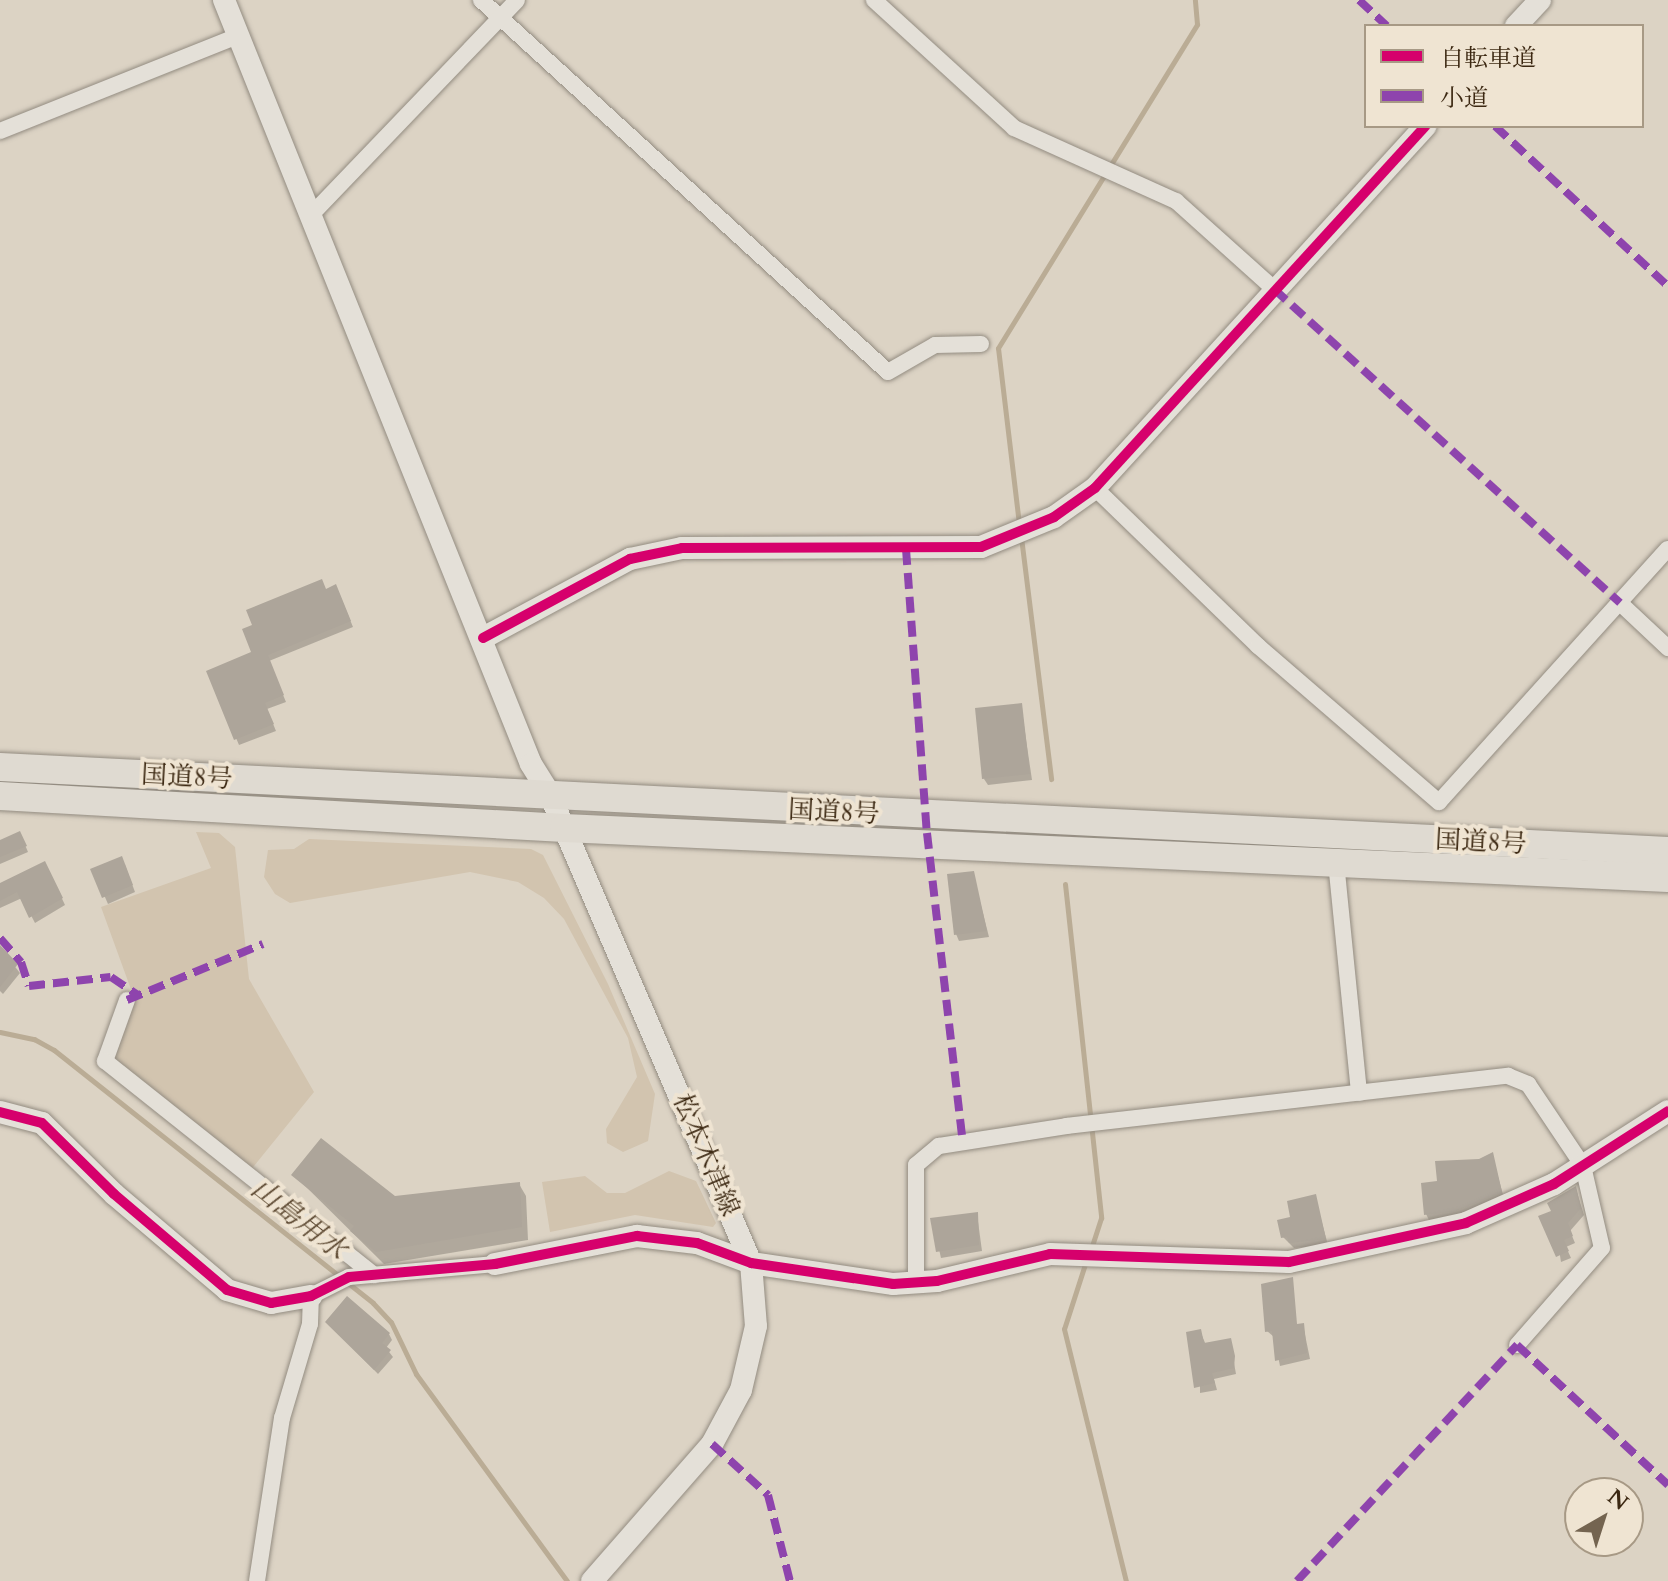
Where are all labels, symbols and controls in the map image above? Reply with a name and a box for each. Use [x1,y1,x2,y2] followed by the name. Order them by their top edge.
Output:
[1364,24,1644,128] legend
[1440,42,1536,75] text: 自転車道
[1440,82,1488,115] text: 小道
[141,759,233,795] street label: 国道8号
[788,794,880,830] street label: 国道8号
[1435,824,1527,860] street label: 国道8号
[666,1089,746,1221] street label: 松本木津線
[245,1171,353,1267] water label: 山島用水
[1564,1477,1644,1557] north arrow
[1601,1482,1635,1518] text: N

